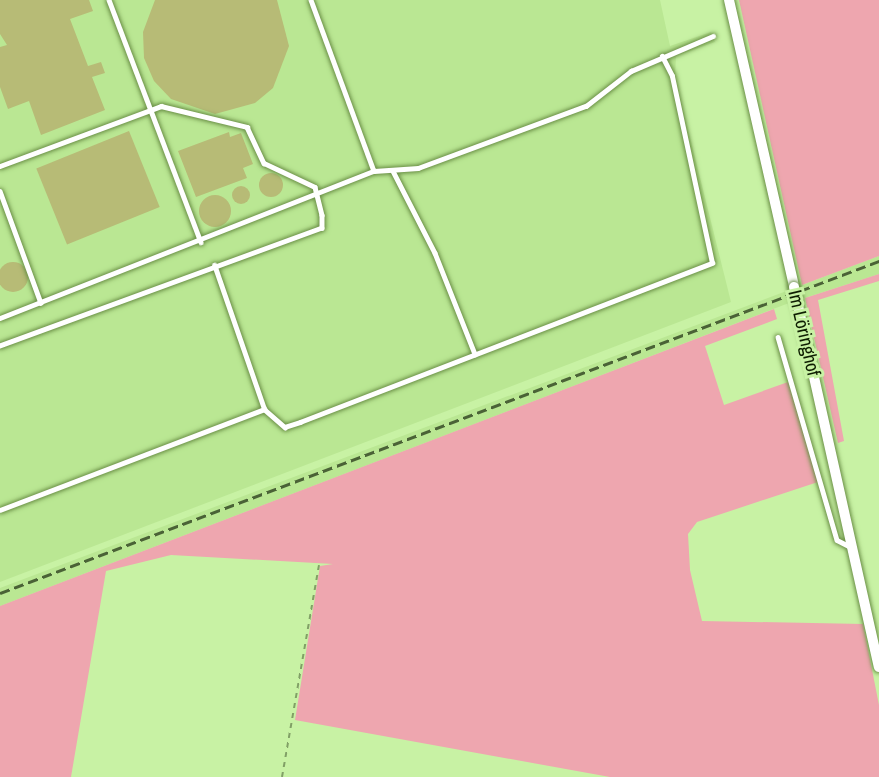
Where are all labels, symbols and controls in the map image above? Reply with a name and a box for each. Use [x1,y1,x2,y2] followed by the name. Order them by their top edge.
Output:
[783,288,825,378] street label: Im Löringhof

